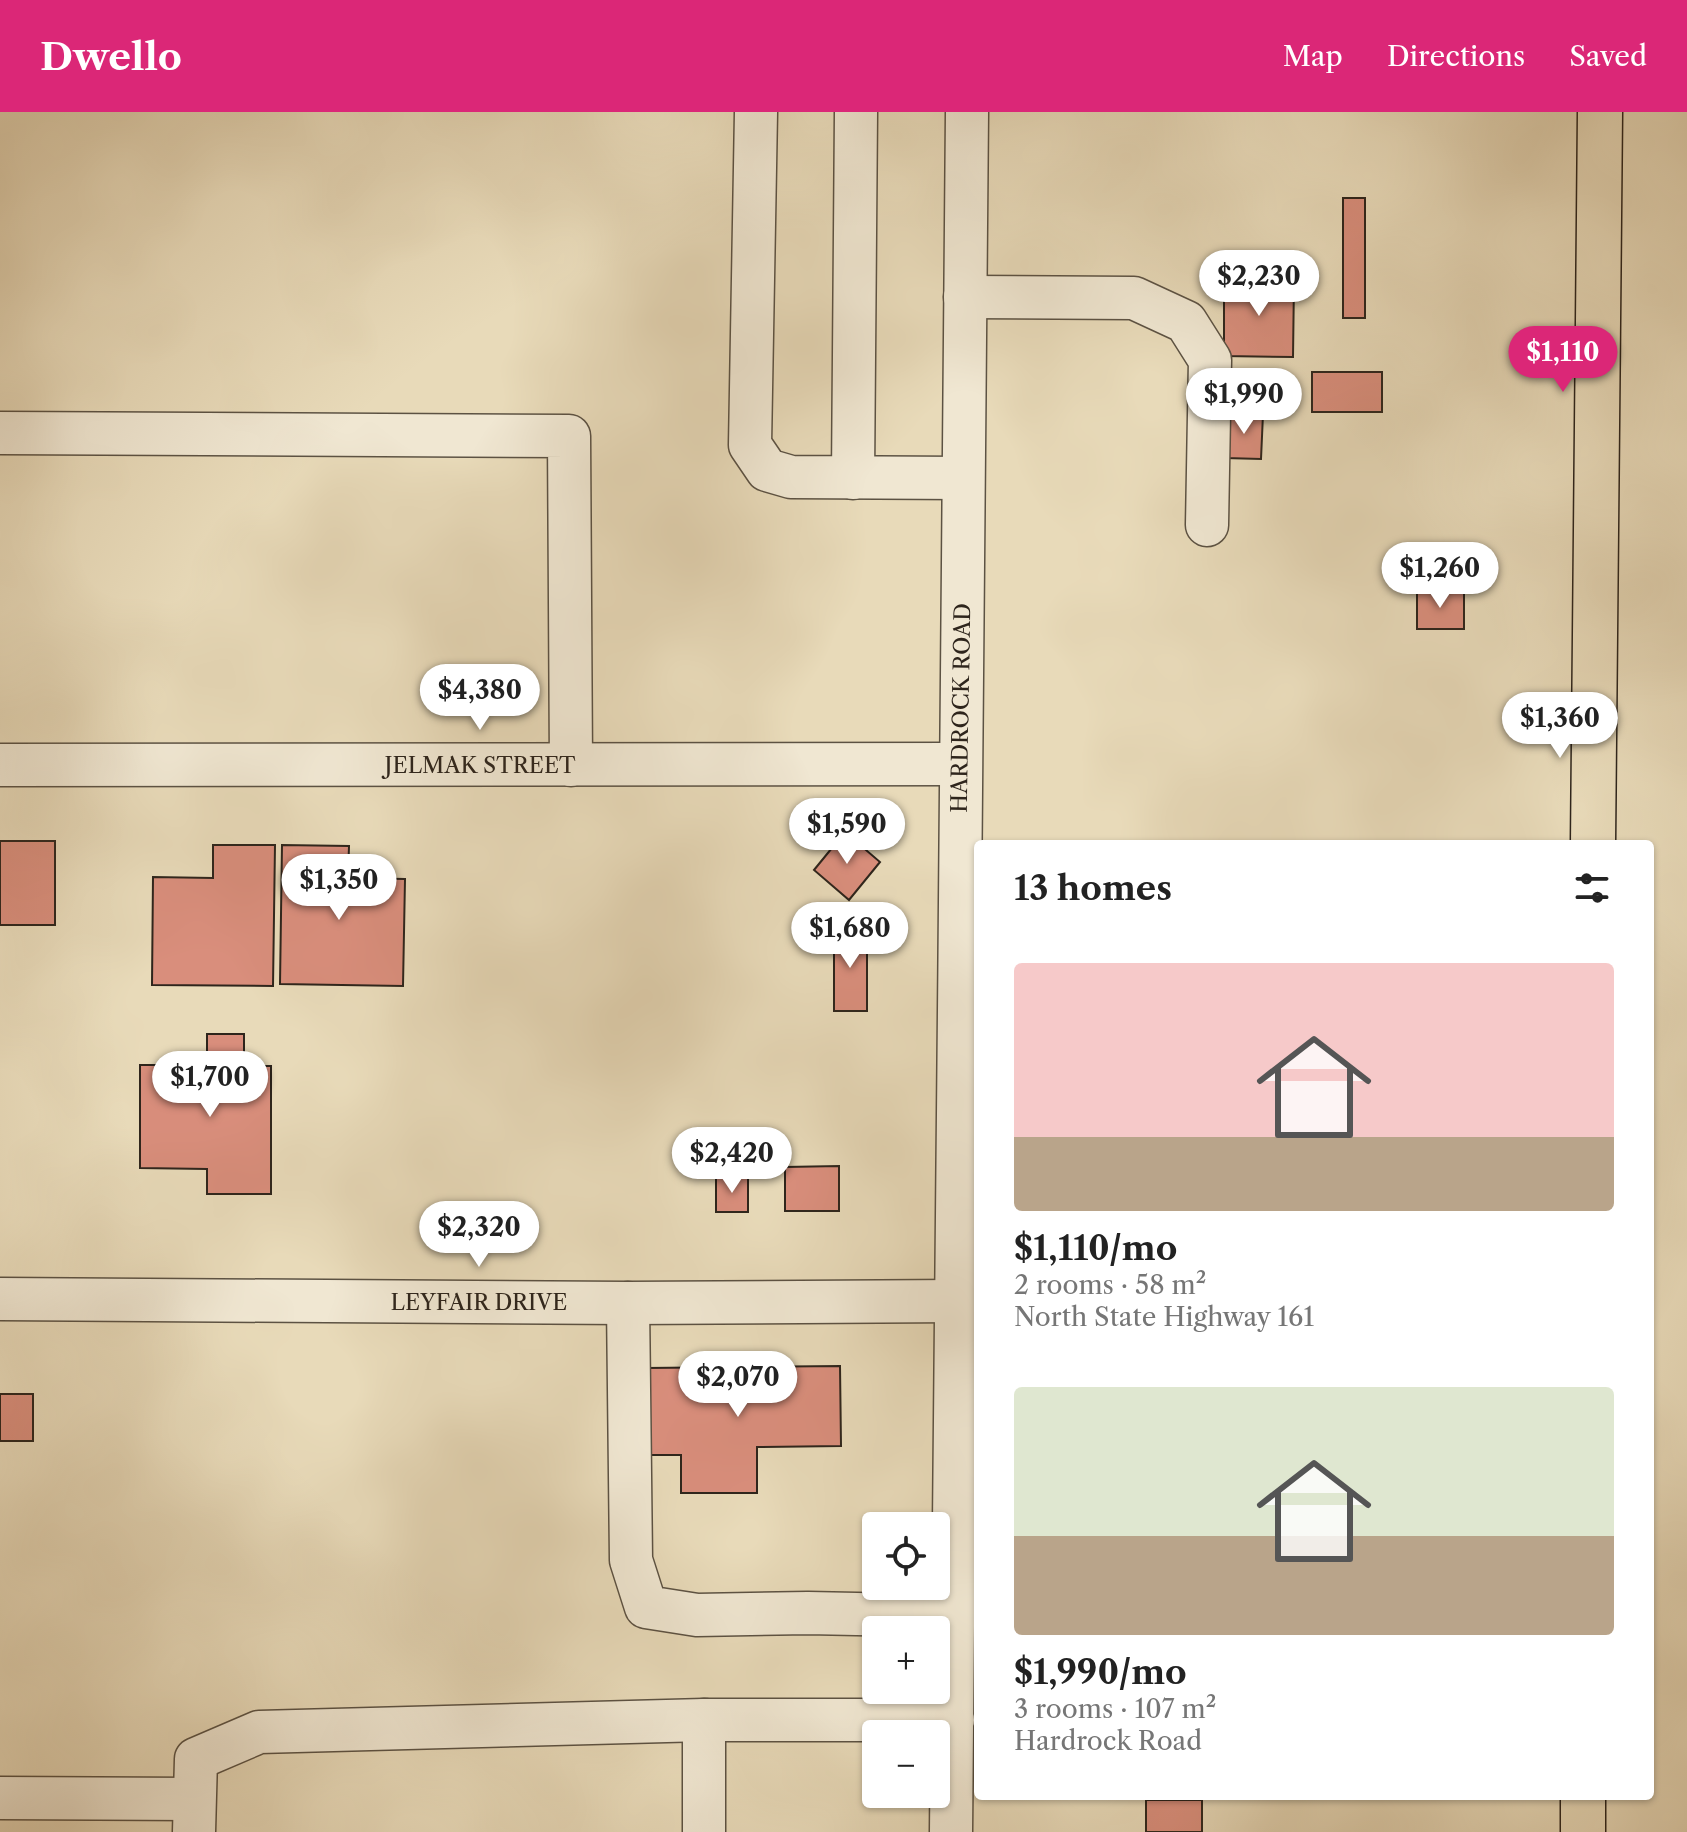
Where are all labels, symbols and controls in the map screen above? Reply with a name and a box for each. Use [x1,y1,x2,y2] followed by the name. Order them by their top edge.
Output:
[40,33,182,80] text: Dwello
[1283,39,1343,73] text: Map
[1387,39,1525,73] text: Directions
[1569,39,1647,73] text: Saved
[1194,250,1324,318] pin: $2,230
[1217,260,1301,292] text: $2,230
[1498,326,1628,394] pin: $1,110
[1526,336,1600,368] text: $1,110
[1179,368,1309,436] pin: $1,990
[1204,378,1284,410] text: $1,990
[1375,542,1505,610] pin: $1,260
[1400,552,1480,584] text: $1,260
[946,603,976,813] street label: HARDROCK ROAD
[415,664,545,732] pin: $4,380
[438,674,522,706] text: $4,380
[1495,692,1625,760] pin: $1,360
[1520,702,1600,734] text: $1,360
[381,752,576,779] street label: JELMAK STREET
[782,798,912,866] pin: $1,590
[807,808,887,840] text: $1,590
[274,854,404,922] pin: $1,350
[300,864,378,896] text: $1,350
[1570,866,1614,910] icon: filters
[1014,867,1172,909] text: 13 homes
[785,902,915,970] pin: $1,680
[809,912,891,944] text: $1,680
[1242,1015,1386,1159] icon: home
[145,1051,275,1119] pin: $1,700
[170,1061,250,1093] text: $1,700
[667,1127,797,1195] pin: $2,420
[690,1137,774,1169] text: $2,420
[414,1201,544,1269] pin: $2,320
[437,1211,521,1243] text: $2,320
[1014,1227,1177,1269] text: $1,110/mo
[1014,1269,1206,1301] text: 2 rooms · 58 m²
[391,1289,567,1316] street label: LEYFAIR DRIVE
[1014,1301,1314,1333] text: North State Highway 161
[673,1351,803,1419] pin: $2,070
[696,1361,780,1393] text: $2,070
[1242,1439,1386,1583] icon: home
[862,1512,950,1808] map controls
[862,1512,950,1600] button: locate
[862,1616,950,1704] button: +
[1014,1651,1187,1693] text: $1,990/mo
[1014,1693,1216,1725] text: 3 rooms · 107 m²
[862,1720,950,1808] button: −
[1014,1725,1202,1757] text: Hardrock Road

